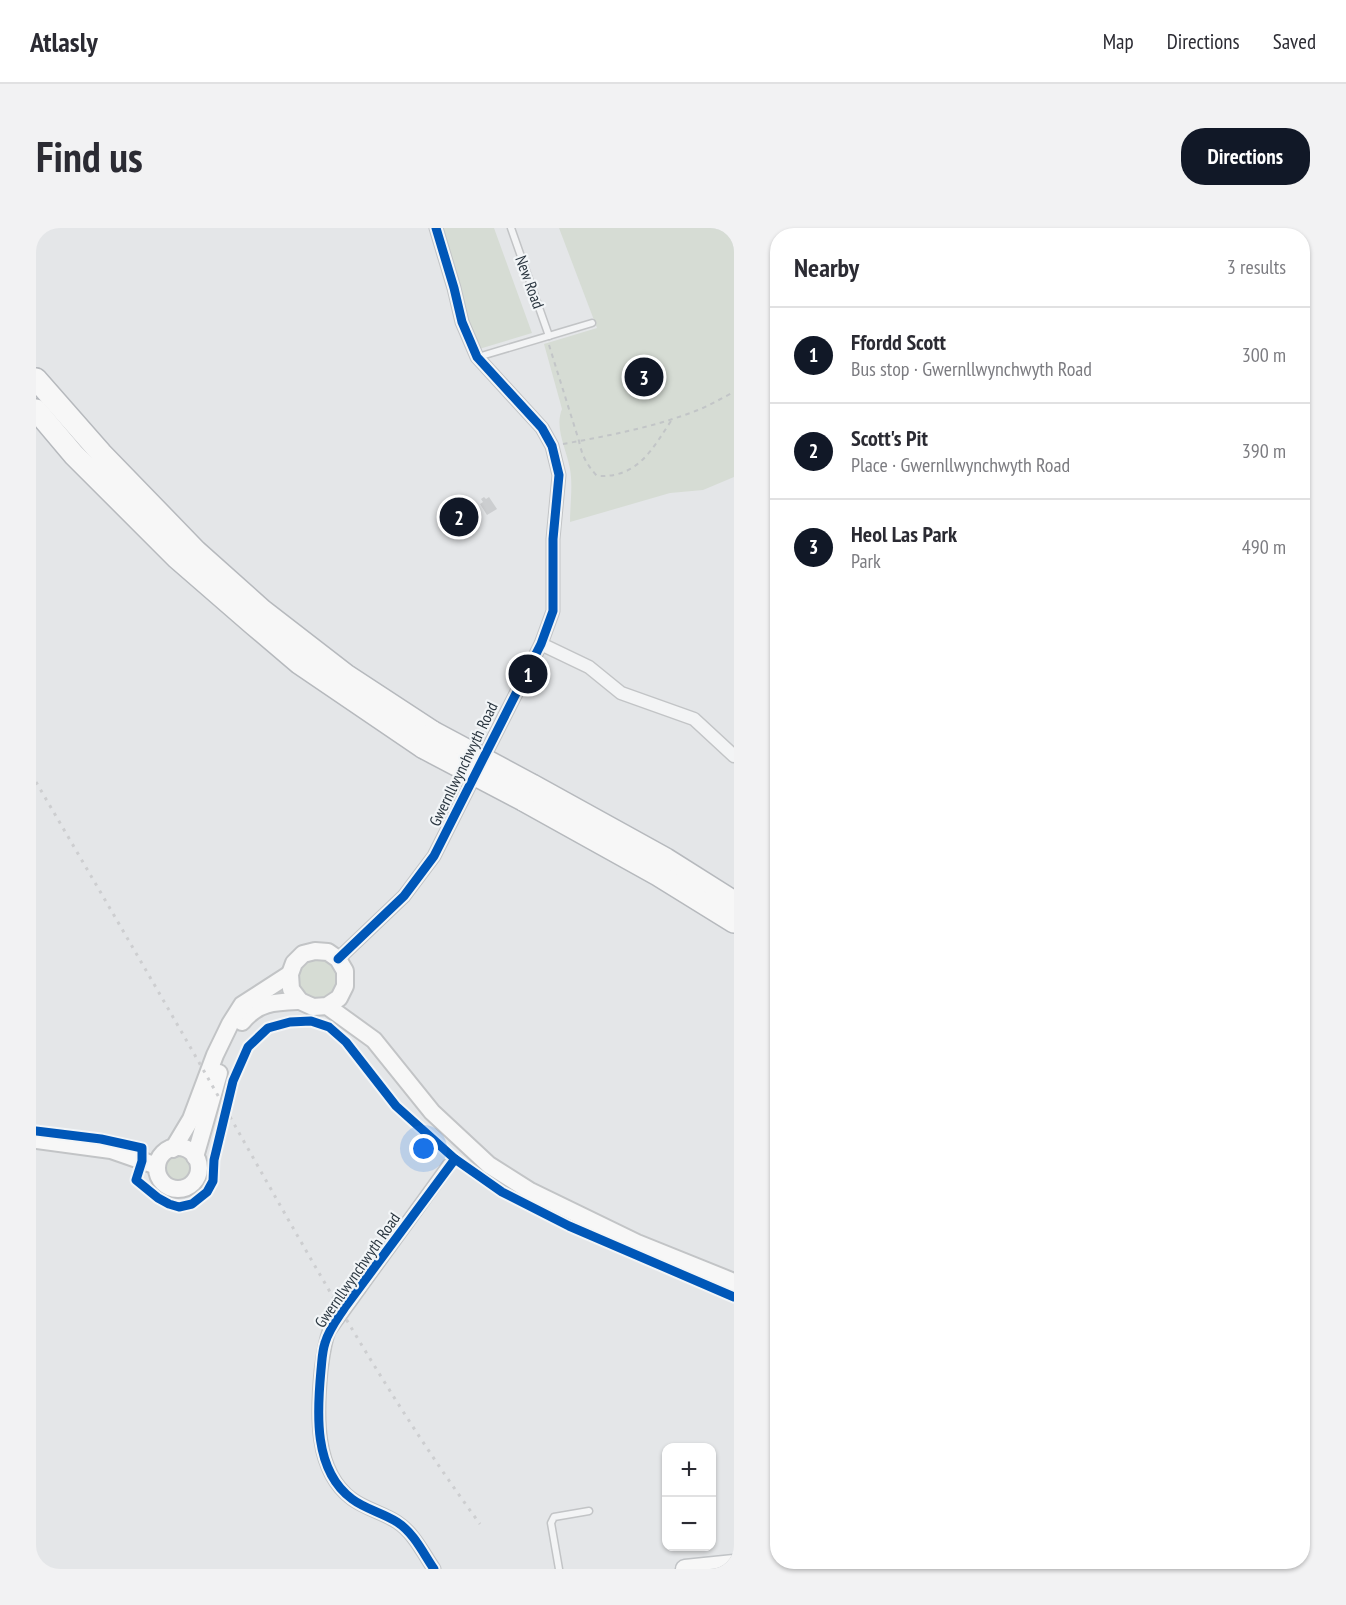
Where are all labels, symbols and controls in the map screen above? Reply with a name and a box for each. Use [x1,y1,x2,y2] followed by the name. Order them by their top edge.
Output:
[30,23,98,60] text: Atlasly
[1103,28,1134,55] text: Map
[1167,28,1240,55] text: Directions
[1273,28,1316,55] text: Saved
[1181,128,1310,185] button: Directions
[36,129,143,184] text: Find us
[794,251,859,284] text: Nearby
[511,253,549,311] street label: New Road
[1227,254,1286,280] text: 3 results
[851,328,946,356] text: Ffordd Scott
[809,342,818,368] text: 1
[1242,342,1286,368] text: 300 m
[624,354,664,400] pin: 3
[851,356,1092,382] text: Bus stop · Gwernllwynchwyth Road
[851,424,928,452] text: Scott's Pit
[809,438,818,464] text: 2
[1242,438,1286,464] text: 390 m
[851,452,1070,478] text: Place · Gwernllwynchwyth Road
[440,494,478,540] pin: 2
[851,520,957,548] text: Heol Las Park
[809,534,818,560] text: 3
[1242,534,1286,560] text: 490 m
[851,548,881,574] text: Park
[508,652,548,696] pin: 1
[424,699,502,829] street label: Gwernllwynchwyth Road
[409,1134,438,1163] your location
[310,1209,404,1331] street label: Gwernllwynchwyth Road
[662,1443,716,1551] map controls
[662,1443,716,1497] button: +
[662,1497,716,1551] button: −

